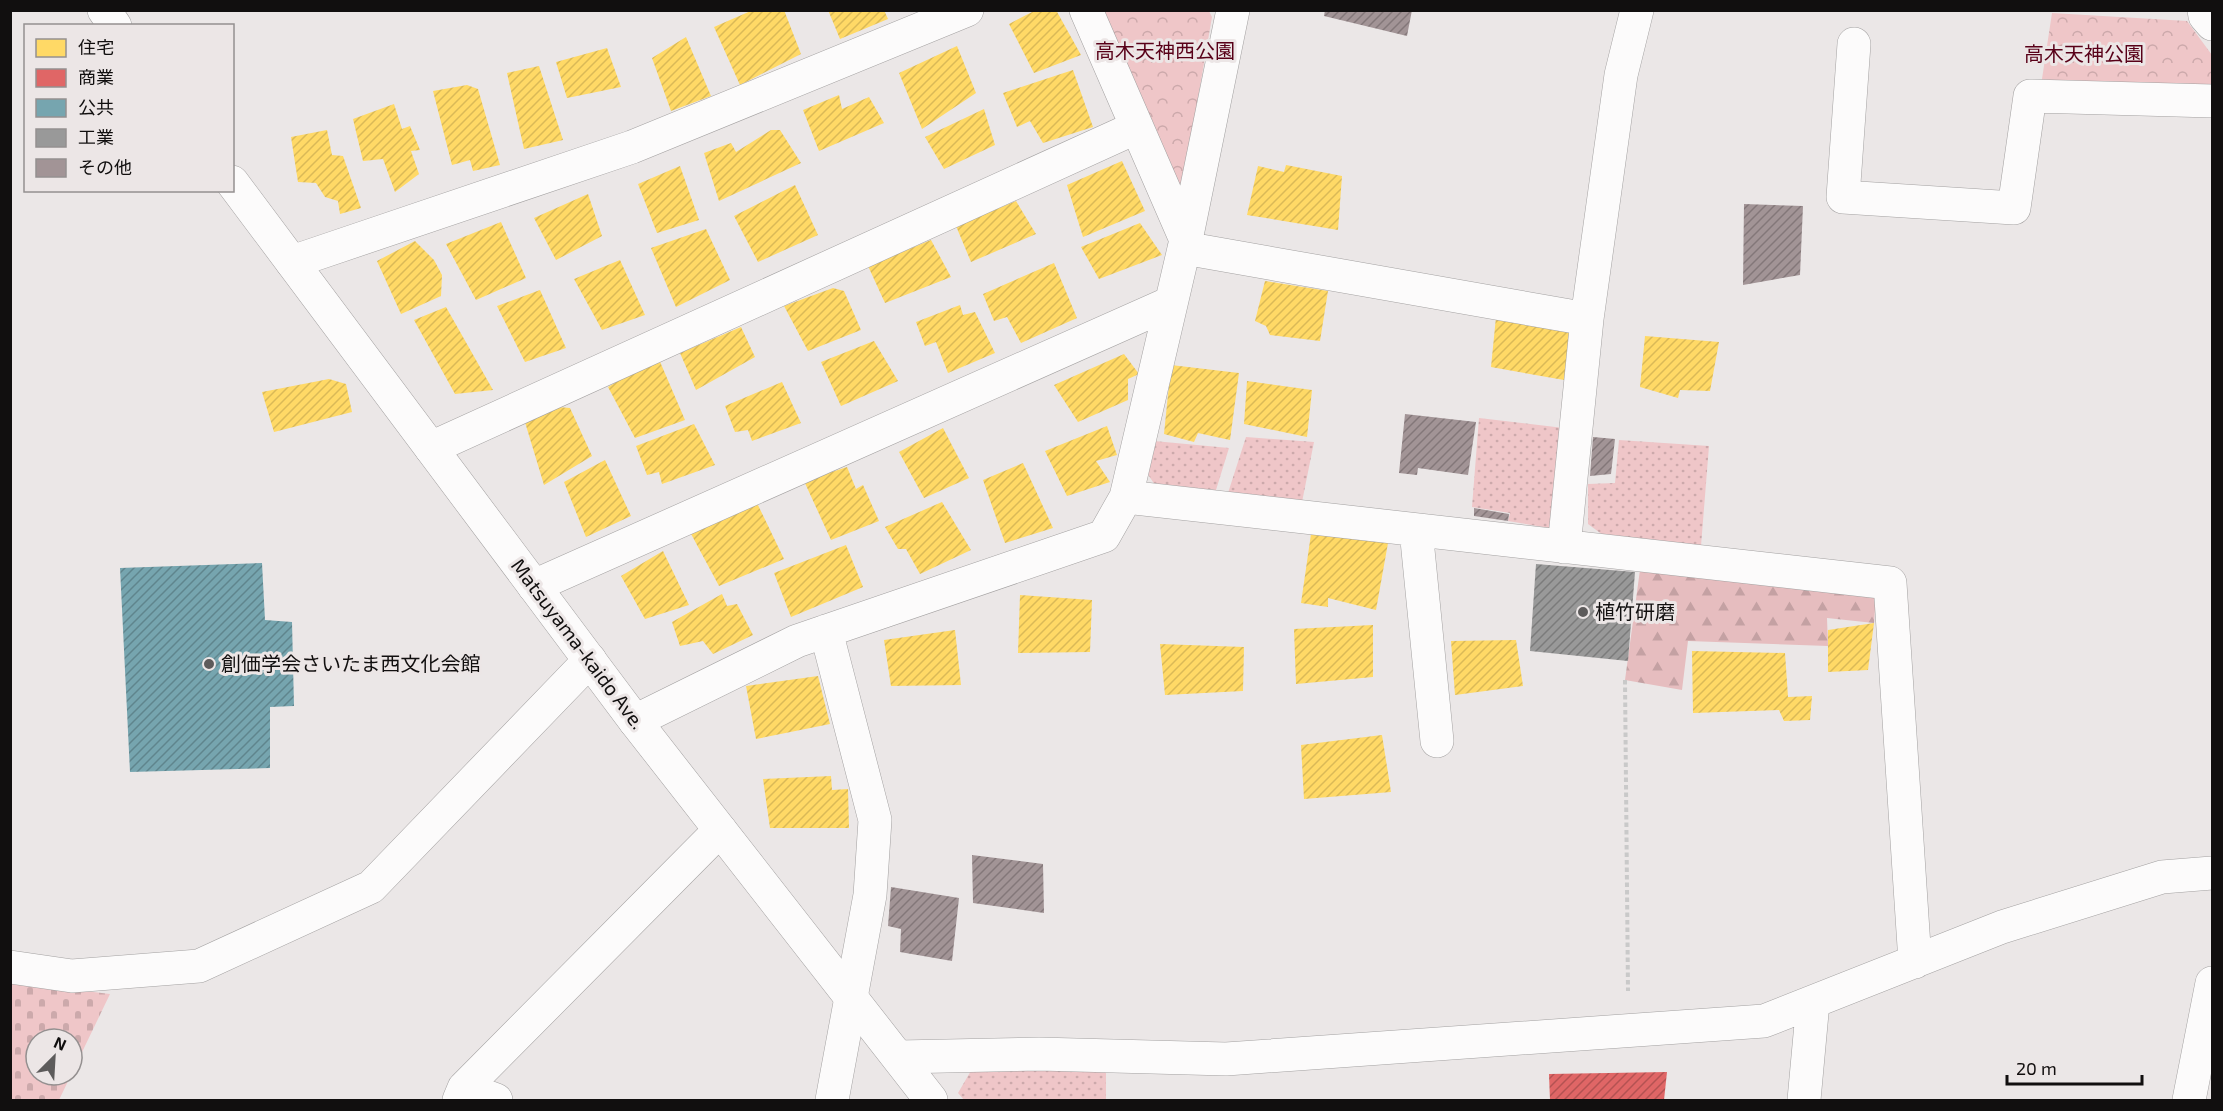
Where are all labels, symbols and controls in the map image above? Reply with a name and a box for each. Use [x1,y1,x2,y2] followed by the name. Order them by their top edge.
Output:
[24,24,234,192] legend
[78,36,114,58] text: 住宅
[1095,38,1235,62] park label: 高木天神西公園
[2024,41,2144,65] park label: 高木天神公園
[78,66,114,88] text: 商業
[78,96,114,118] text: 公共
[78,126,114,148] text: 工業
[78,156,132,178] text: その他
[507,553,651,733] street label: Matsuyama-kaido Ave.
[1595,599,1675,623] place label: 植竹研磨
[1576,605,1590,619] marker: 植竹研磨
[221,651,480,675] place label: 創価学会さいたま西文化会館
[202,657,216,671] marker: 創価学会さいたま西文化会館
[24,1027,84,1087] north arrow
[51,1032,69,1054] text: N
[2007,1048,2142,1086] scale bar
[2016,1057,2057,1079] text: 20 m

